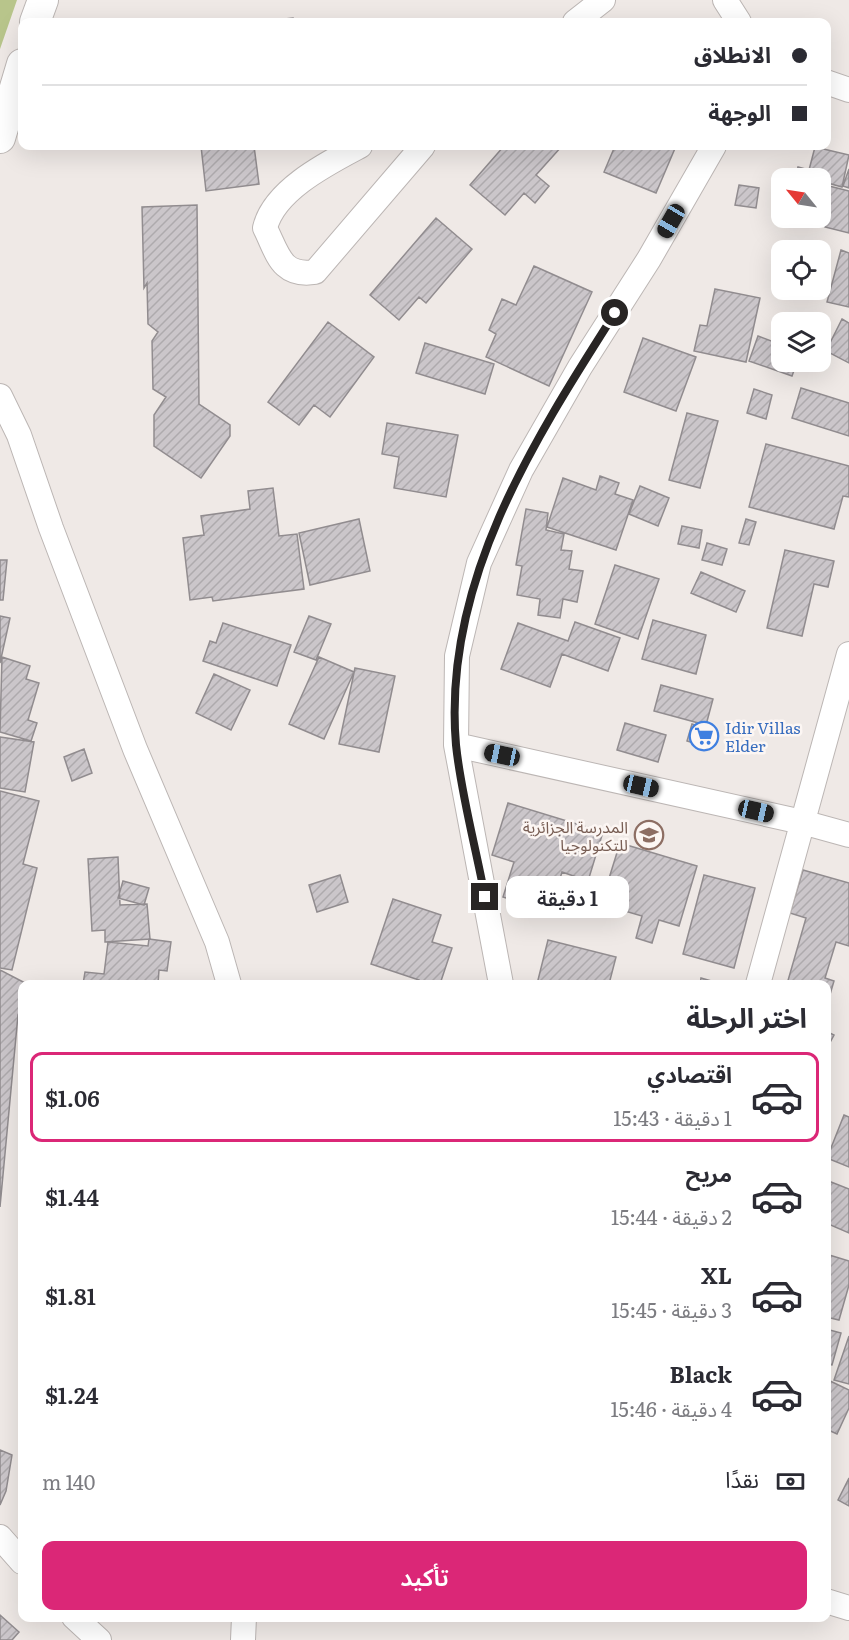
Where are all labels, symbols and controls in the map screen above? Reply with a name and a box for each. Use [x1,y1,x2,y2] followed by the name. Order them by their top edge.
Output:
[694,37,771,70] text: الانطلاق
[708,95,771,128] text: الوجهة
[771,168,831,228] north arrow
[771,168,831,372] map controls
[654,201,688,241] car
[771,240,831,300] button: locate
[601,299,628,326] route start
[771,312,831,372] button: layers
[725,715,801,757] place label: Idir Villas Elder
[688,720,720,752] supermarket icon: Idir Villas Elder
[483,742,521,768] car
[621,773,661,799] car
[736,798,776,824] car
[523,814,628,856] place label: المدرسة الجزائرية للتكنولوجيا
[633,819,665,851] school or university icon: المدرسة الجزائرية للتكنولوجيا
[506,876,629,918] callout: 1 دقيقة
[537,882,598,912] text: 1 دقيقة
[471,883,498,910] route end
[686,996,807,1036] text: اختر الرحلة
[647,1057,732,1090] text: اقتصادي
[750,1070,804,1124] icon: car
[45,1081,100,1114] text: $1.06
[613,1102,732,1132] text: 1 دقيقة · 15:43
[686,1156,732,1189] text: مريح
[750,1169,804,1223] icon: car
[45,1180,99,1213] text: $1.44
[611,1201,732,1231] text: 2 دقيقة · 15:44
[701,1258,732,1291] text: XL
[750,1268,804,1322] icon: car
[45,1279,96,1312] text: $1.81
[611,1294,732,1324] text: 3 دقيقة · 15:45
[670,1357,732,1390] text: Black
[750,1367,804,1421] icon: car
[45,1378,98,1411] text: $1.24
[610,1393,732,1423] text: 4 دقيقة · 15:46
[725,1462,759,1495] text: نقدًا
[774,1465,807,1498] icon: cash
[42,1466,95,1496] text: 140 m
[42,1541,807,1610] button: تأكيد

